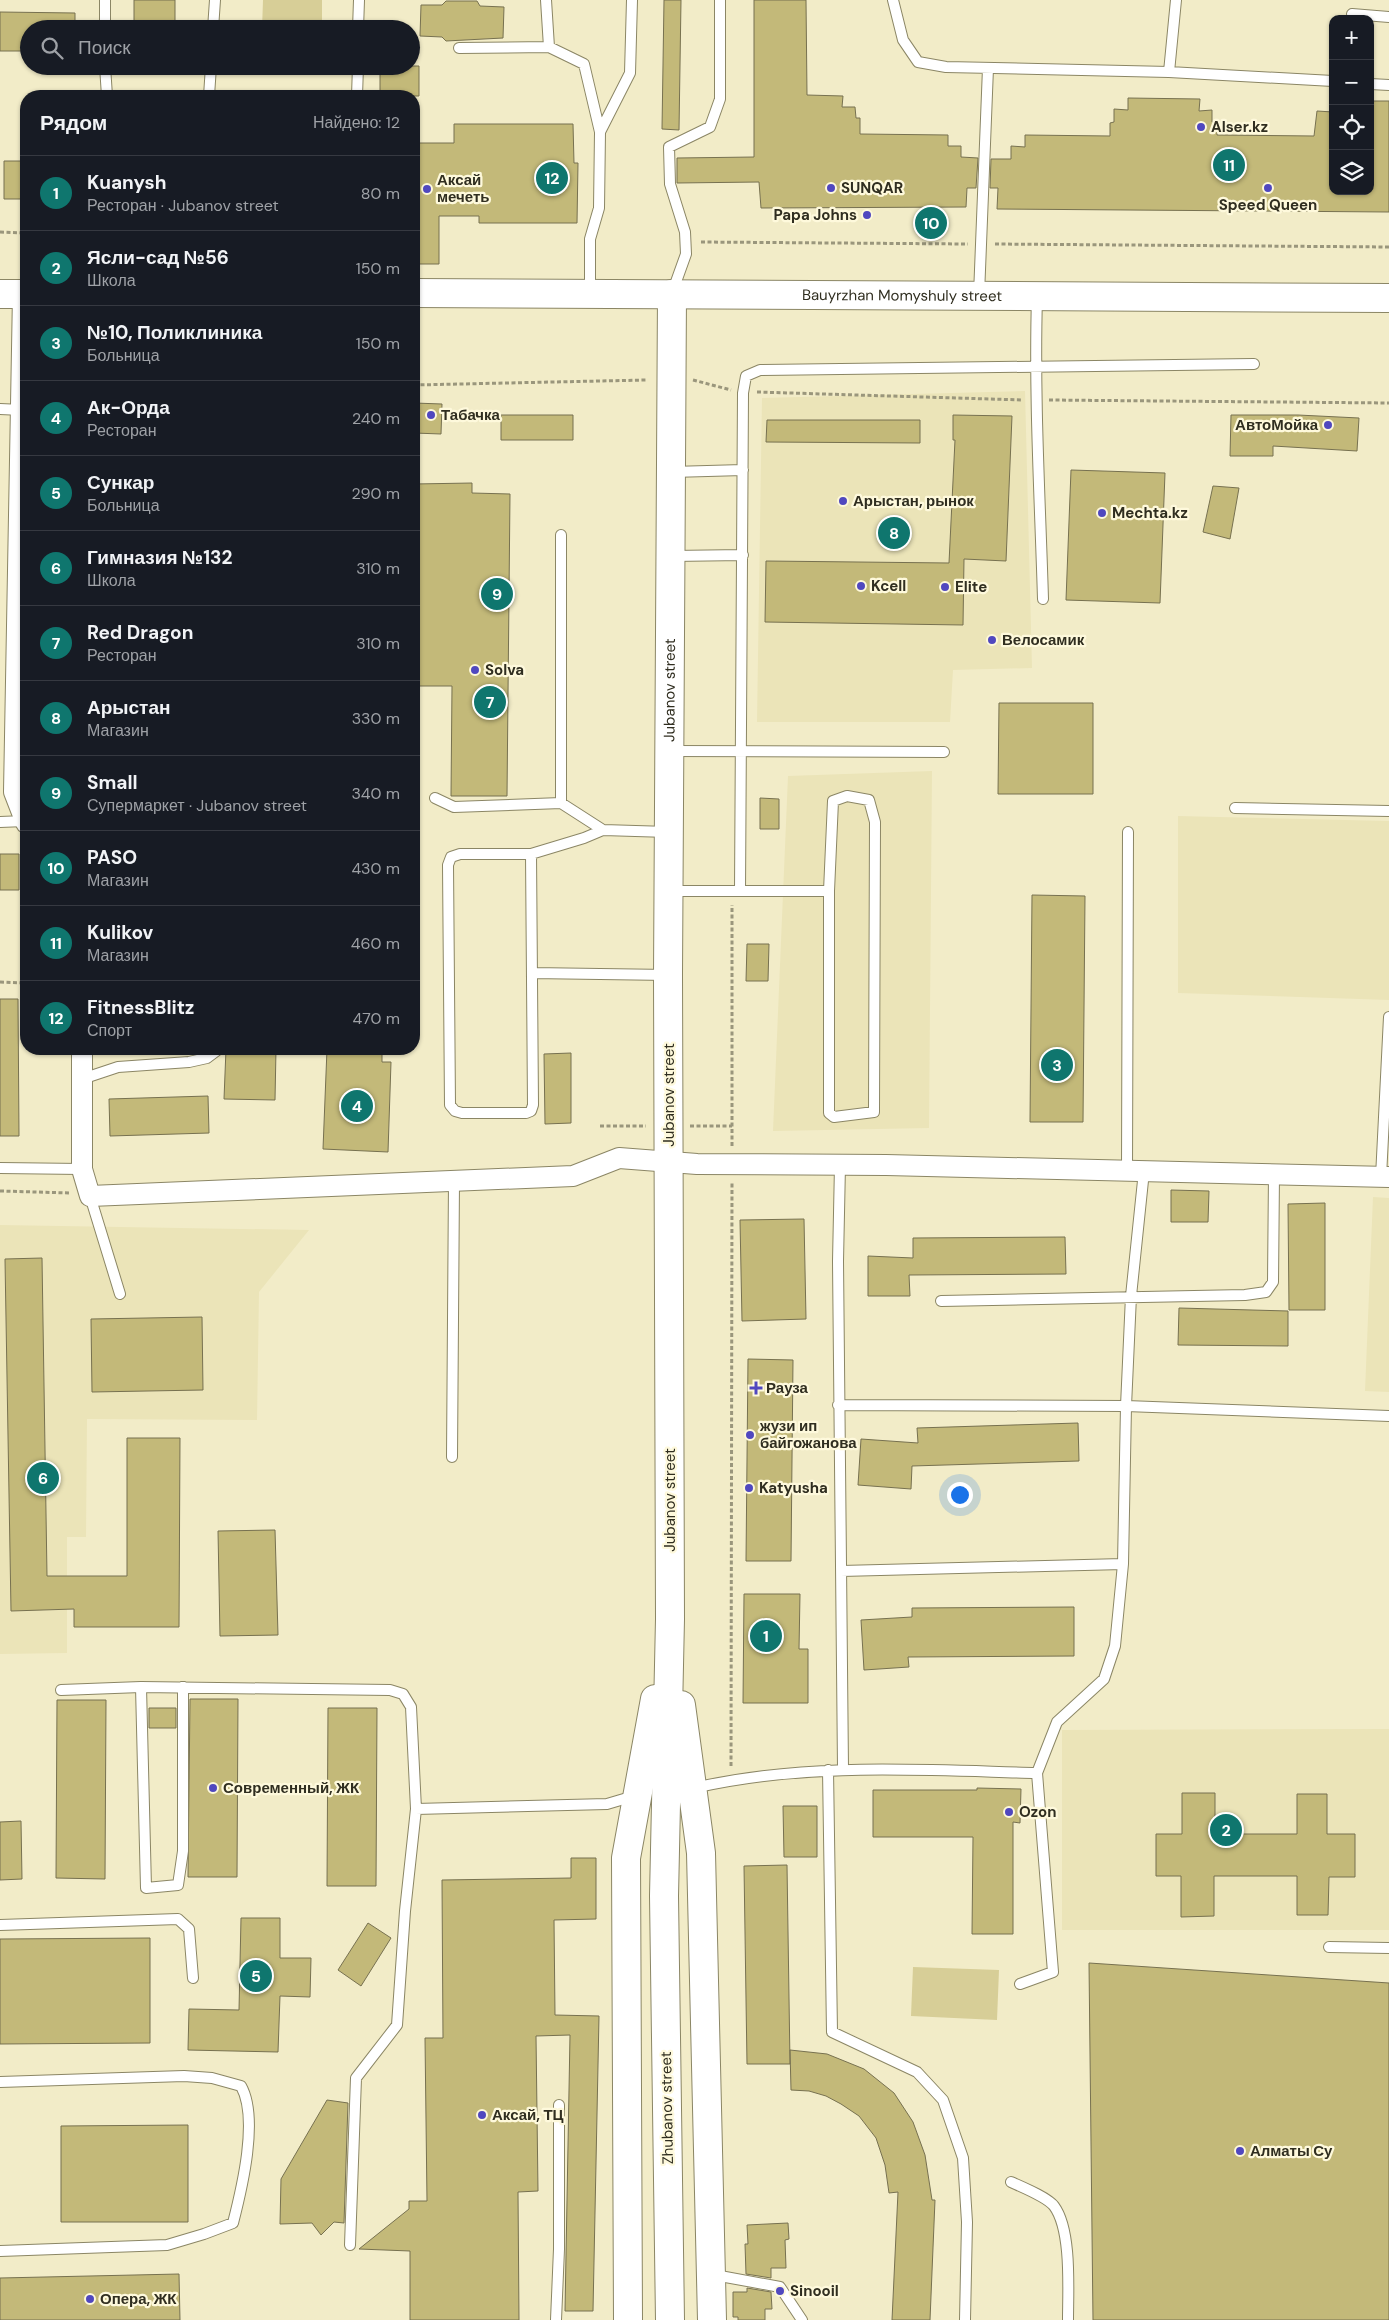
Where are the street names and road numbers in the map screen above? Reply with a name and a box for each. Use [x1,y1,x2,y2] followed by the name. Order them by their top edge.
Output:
[802,285,1002,306] street label: Bauyrzhan Momyshuly street
[659,638,680,742] street label: Jubanov street
[659,1043,679,1147] street label: Jubanov street
[660,1448,680,1552] street label: Jubanov street
[656,2051,678,2165] street label: Zhubanov street

